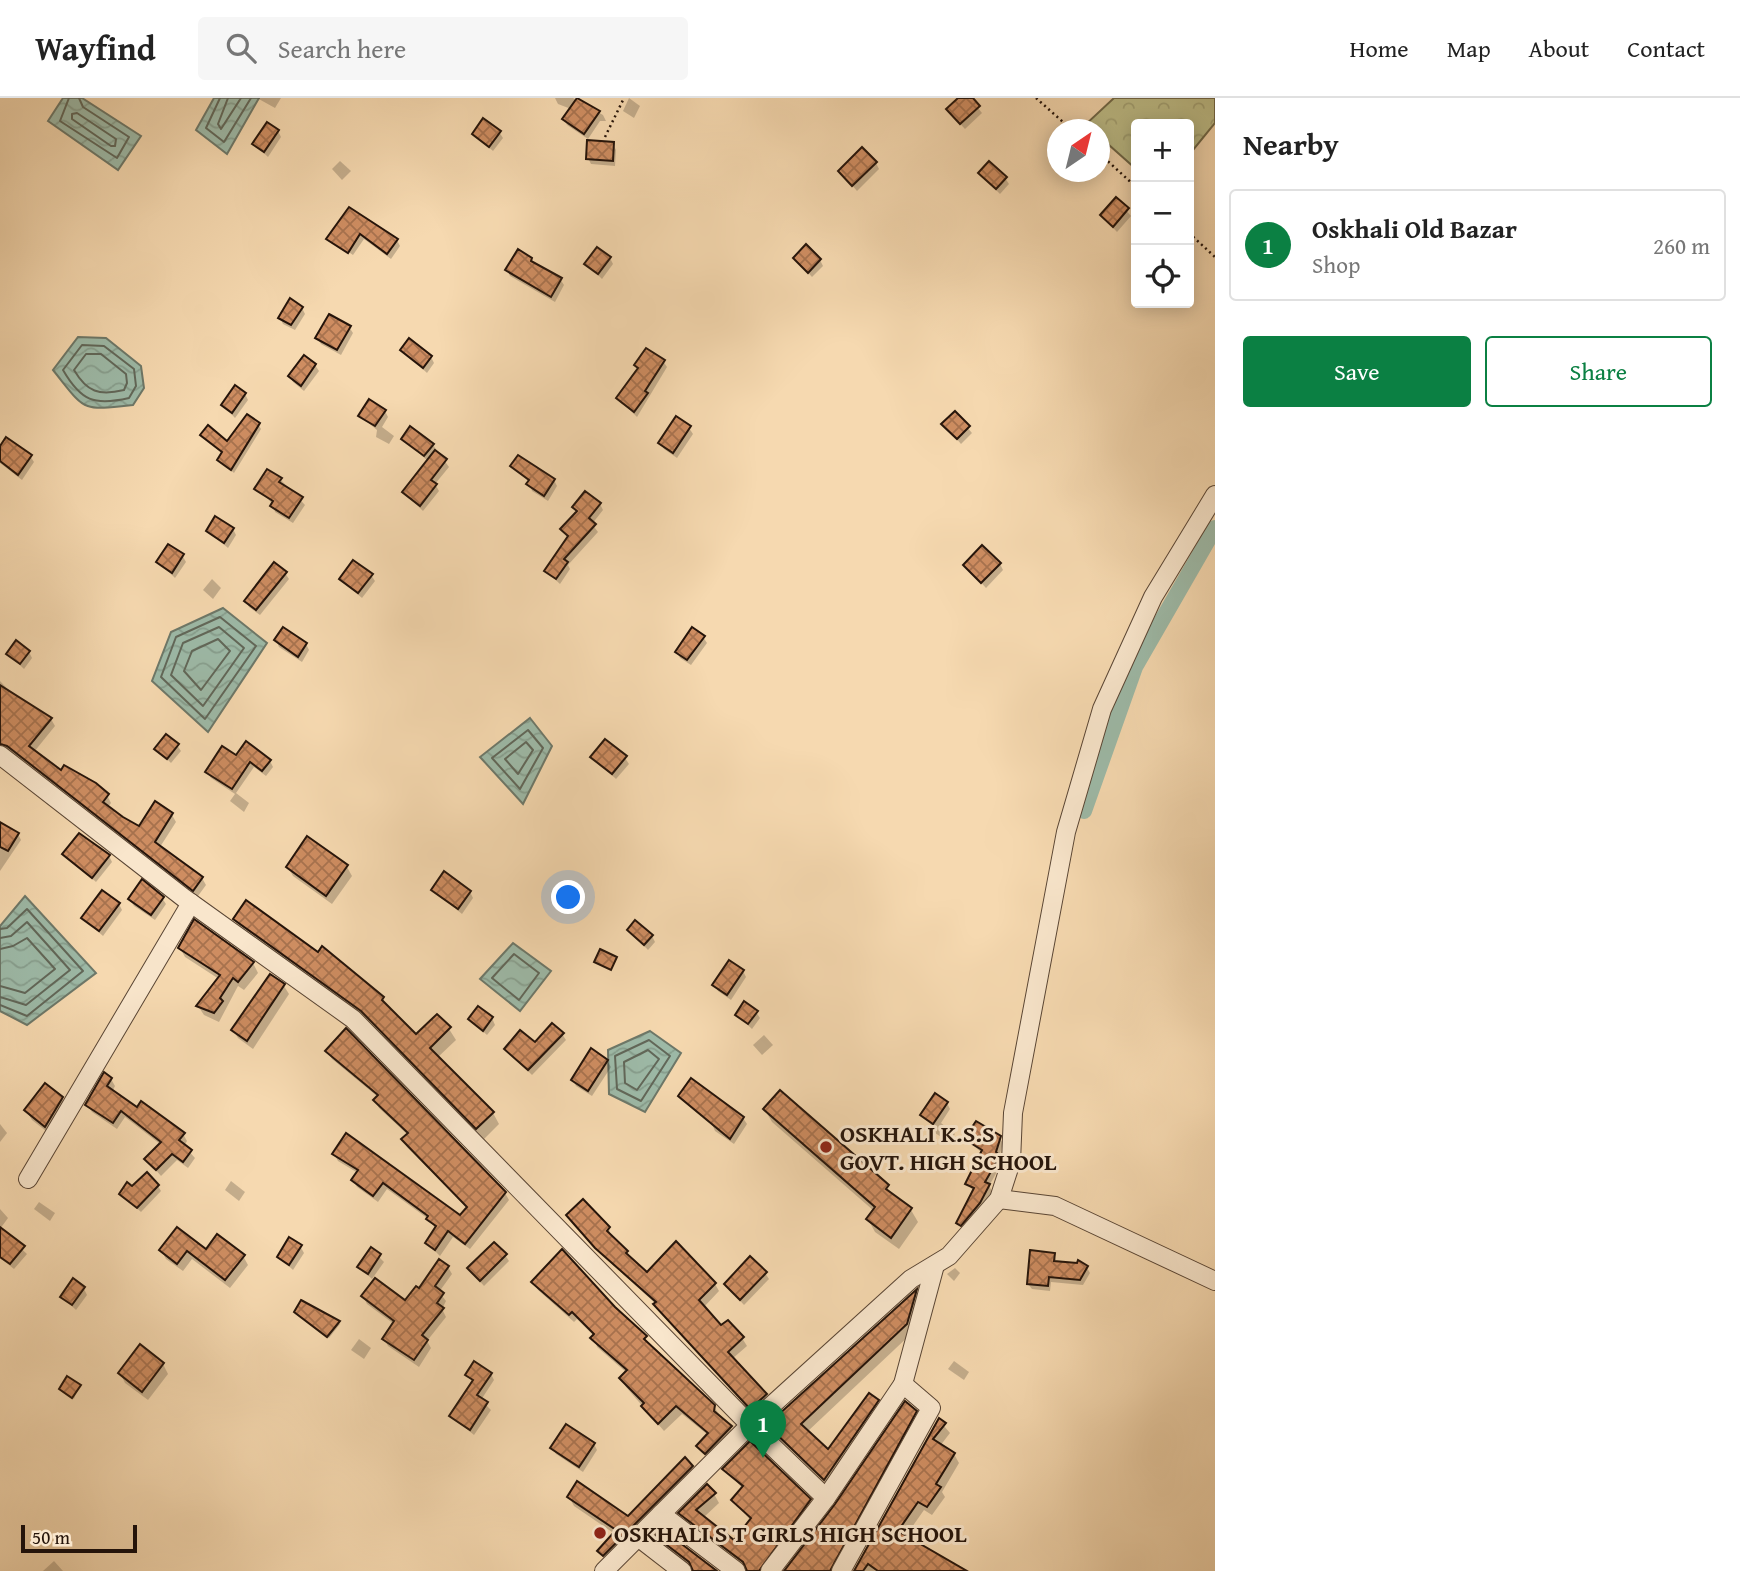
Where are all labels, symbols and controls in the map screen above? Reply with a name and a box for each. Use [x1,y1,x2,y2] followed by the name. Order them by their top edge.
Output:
[198,17,688,80] search box
[35,24,156,72] text: Wayfind
[222,29,260,67] icon: search
[278,29,406,68] text: Search here
[1350,31,1409,66] text: Home
[1447,31,1491,66] text: Map
[1529,31,1589,66] text: About
[1627,31,1705,66] text: Contact
[1047,119,1110,182] north arrow
[1131,119,1194,308] map controls
[1131,119,1194,182] button: +
[1243,122,1339,166] text: Nearby
[1131,182,1194,245] button: −
[1312,209,1517,248] text: Oskhali Old Bazar
[1262,229,1274,262] text: 1
[1653,229,1710,262] text: 260 m
[1131,245,1194,308] button: locate
[1312,248,1360,281] text: Shop
[1243,336,1471,407] button: Save
[1485,336,1712,407] button: Share
[551,880,585,914] your location
[840,1116,1057,1179] place label: OSKHALI K.S.S GOVT. HIGH SCHOOL
[818,1139,834,1155] marker: OSKHALI K.S.S GOVT. HIGH SCHOOL
[740,1400,786,1458] pin: 1
[614,1516,967,1551] place label: OSKHALI S T GIRLS HIGH SCHOOL
[21,1522,136,1554] scale bar
[32,1523,70,1551] text: 50 m
[592,1525,608,1541] marker: OSKHALI S T GIRLS HIGH SCHOOL

